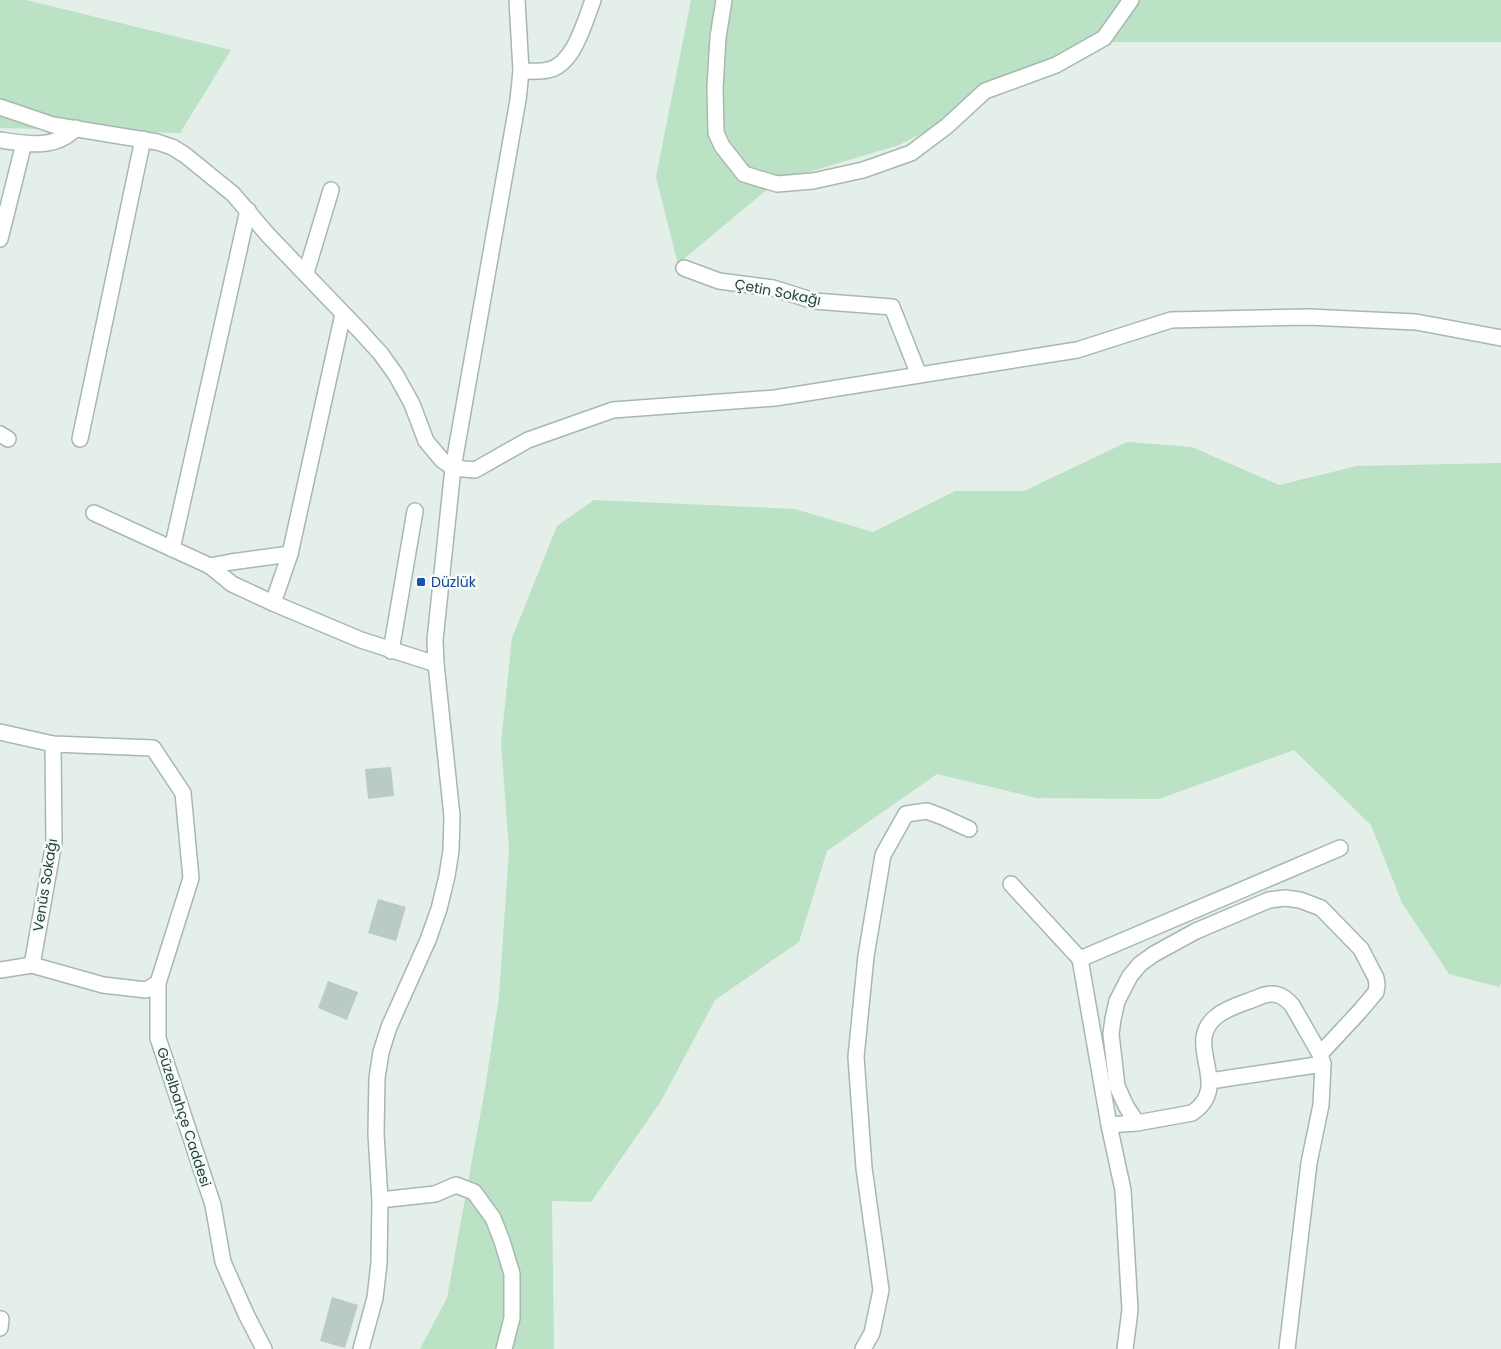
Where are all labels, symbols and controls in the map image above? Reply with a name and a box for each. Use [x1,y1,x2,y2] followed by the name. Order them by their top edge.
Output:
[733,274,823,310] street label: Çetin Sokağı
[431,572,477,592] place label: Düzlük
[415,576,427,588] marker: Düzlük
[28,837,62,933] street label: Venüs Sokağı
[152,1045,216,1189] street label: Güzelbahçe Caddesi

